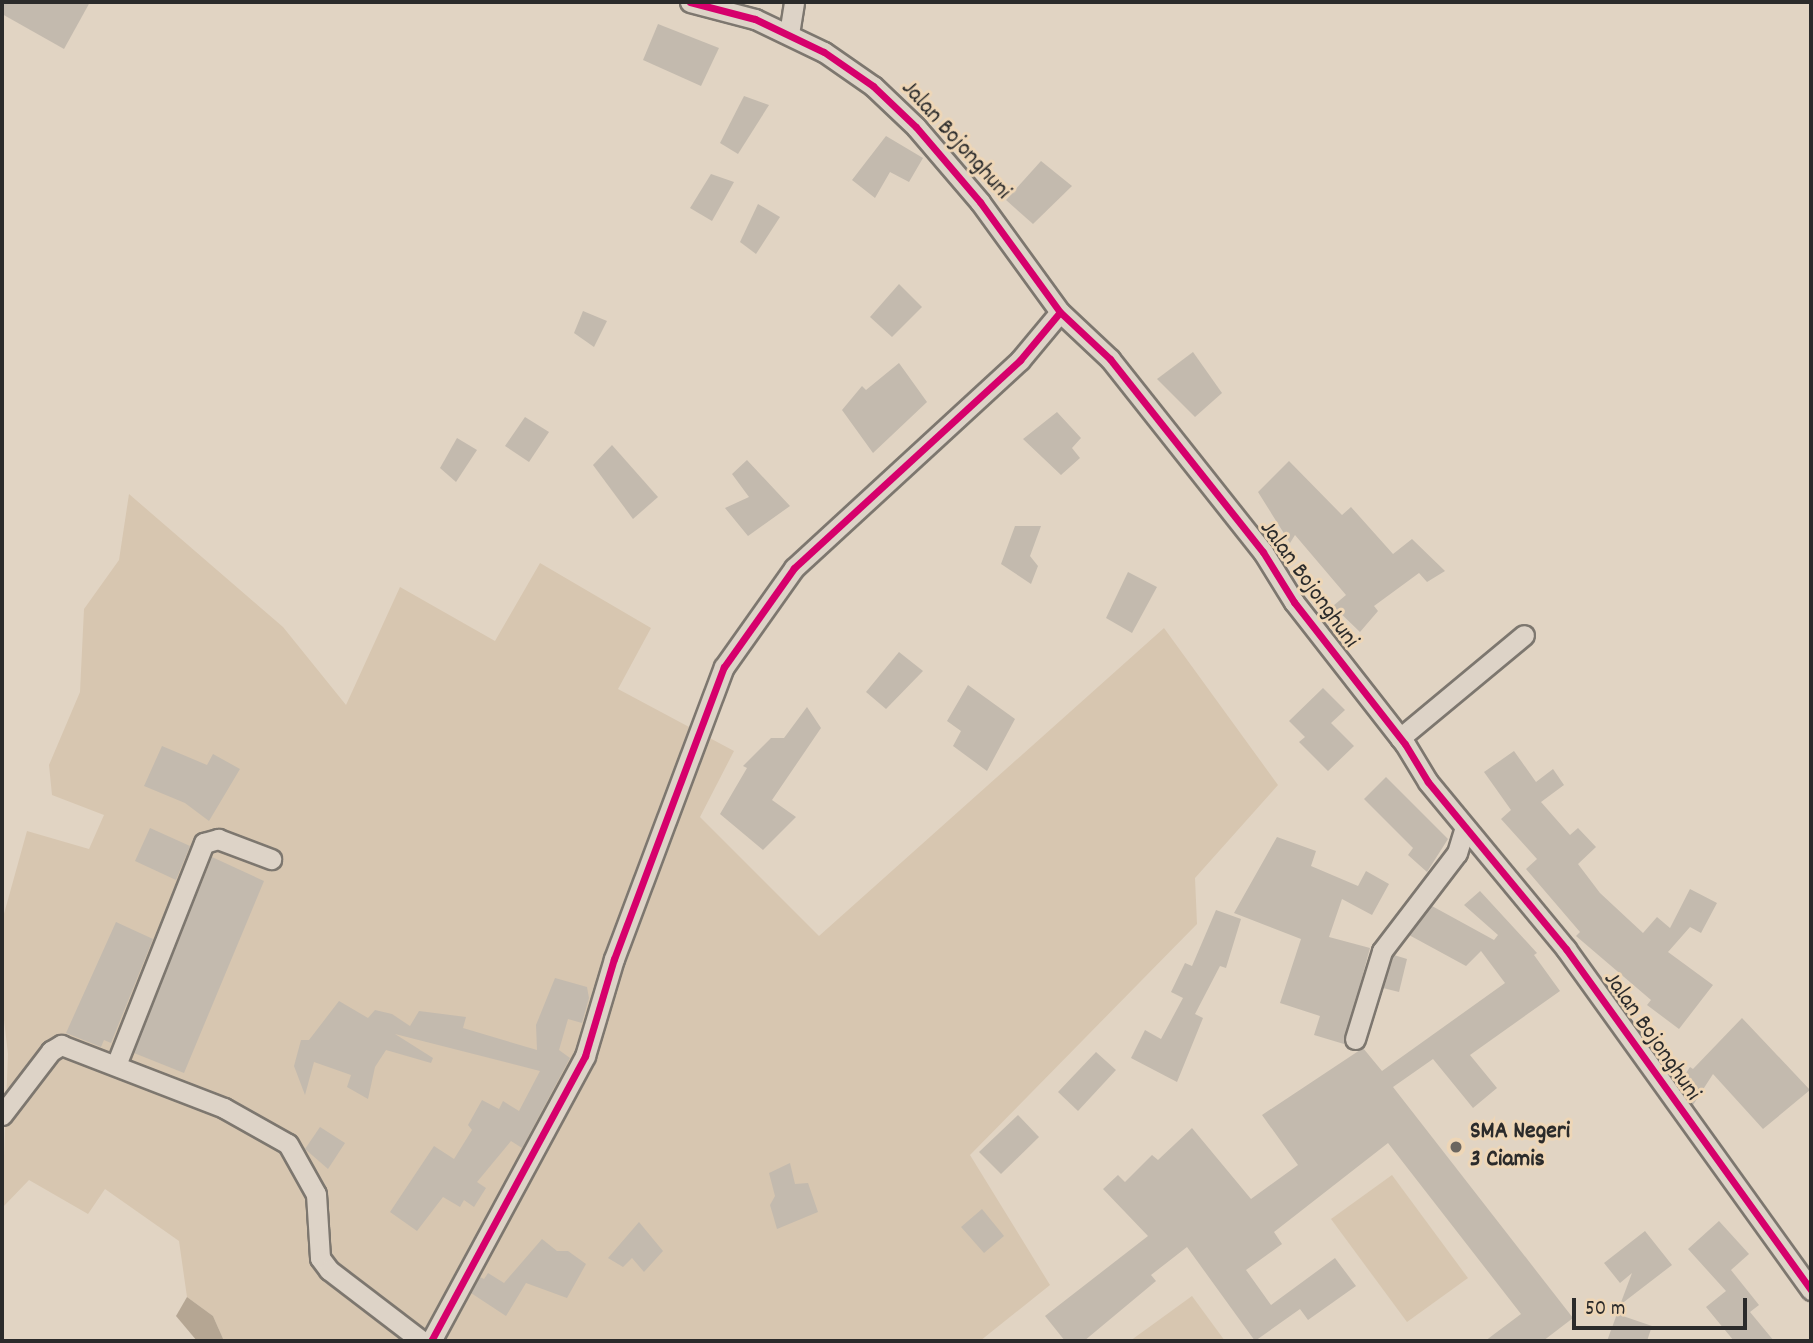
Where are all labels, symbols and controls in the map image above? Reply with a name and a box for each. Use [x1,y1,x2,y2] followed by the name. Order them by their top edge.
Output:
[894,75,1016,207] street label: Jalan Bojonghuni
[1252,515,1364,655] street label: Jalan Bojonghuni
[1596,967,1706,1107] street label: Jalan Bojonghuni
[1470,1119,1570,1175] place label: SMA Negeri 3 Ciamis
[1448,1139,1464,1155] marker: SMA Negeri 3 Ciamis
[1575,1284,1750,1328] scale bar
[1585,1295,1625,1325] text: 50 m

